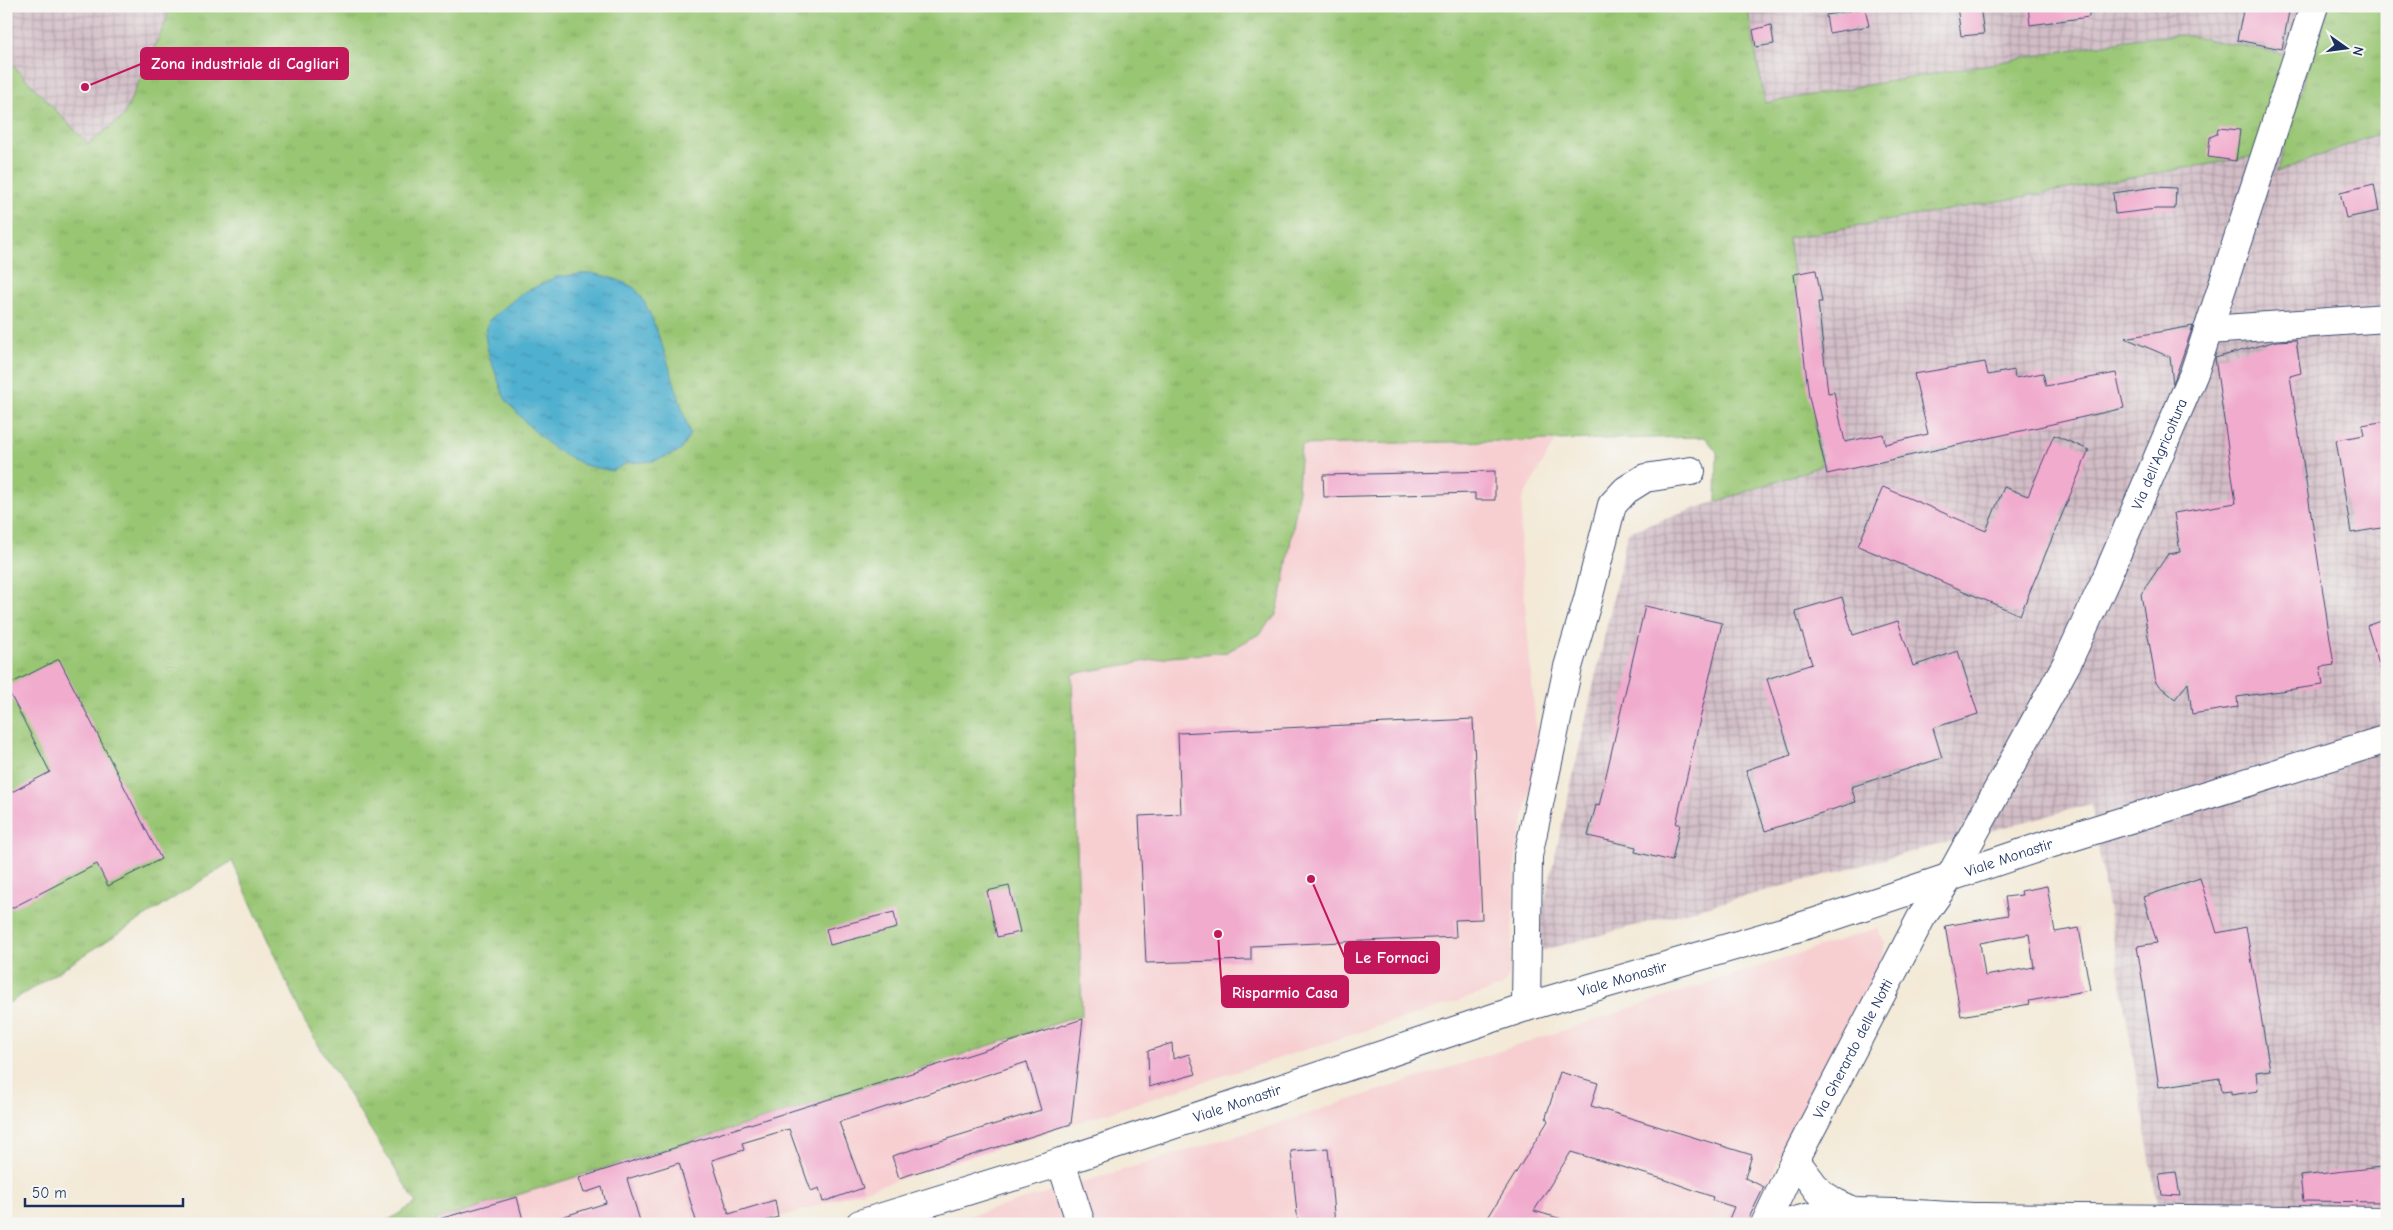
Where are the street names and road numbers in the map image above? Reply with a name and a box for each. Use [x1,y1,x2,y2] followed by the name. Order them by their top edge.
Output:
[2128,396,2191,512] street label: Via dell'Agricoltura
[1963,835,2055,881] street label: Viale Monastir
[1576,957,1669,1000] street label: Viale Monastir
[1809,976,1897,1122] street label: Via Gherardo delle Notti
[1191,1080,1283,1126] street label: Viale Monastir

